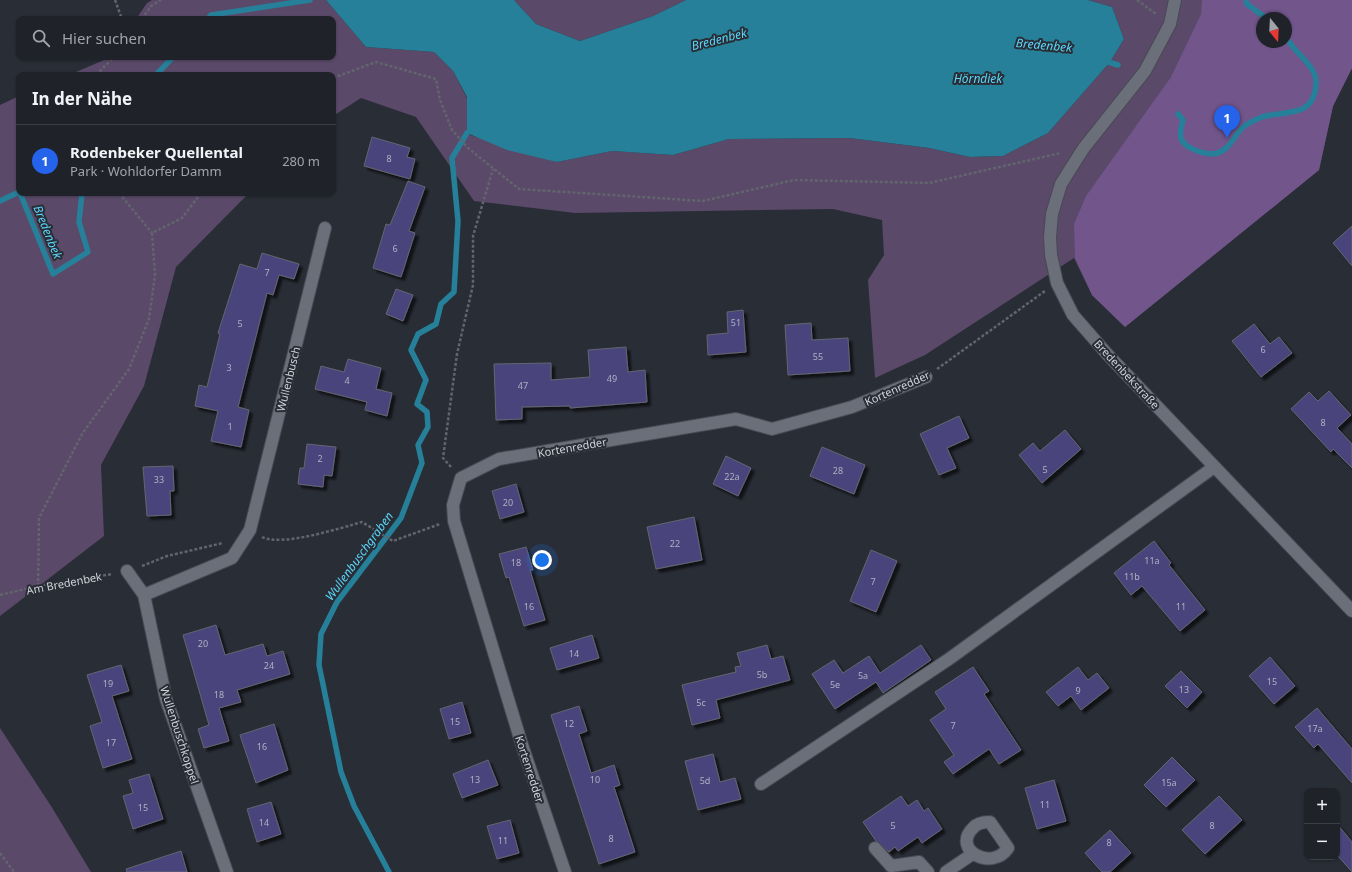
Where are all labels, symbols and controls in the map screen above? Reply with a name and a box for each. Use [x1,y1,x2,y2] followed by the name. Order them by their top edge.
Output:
[1256,12,1292,48] north arrow
[16,16,336,60] search box
[690,24,749,54] water label: Bredenbek
[30,27,52,49] icon: search
[62,28,146,48] text: Hier suchen
[1015,34,1074,56] water label: Bredenbek
[954,70,1003,87] water label: Hörndiek
[32,87,132,110] text: In der Nähe
[1214,105,1240,138] pin: 1
[70,142,243,162] text: Rodenbeker Quellental
[41,152,49,170] text: 1
[282,152,320,170] text: 280 m
[386,152,392,165] house number: 8
[70,162,222,180] text: Park · Wohldorfer Damm
[30,203,67,262] water label: Bredenbek
[392,242,398,255] house number: 6
[264,266,270,279] house number: 7
[731,316,741,329] house number: 51
[237,317,243,330] house number: 5
[1091,336,1163,412] street label: Bredenbekstraße
[1260,343,1266,356] house number: 6
[273,345,303,413] street label: Wullenbusch
[813,350,823,363] house number: 55
[226,361,232,374] house number: 3
[862,367,932,409] street label: Kortenredder
[607,372,617,385] house number: 49
[344,374,350,387] house number: 4
[518,379,528,392] house number: 47
[1320,416,1326,429] house number: 8
[227,420,233,433] house number: 1
[536,433,608,460] street label: Kortenredder
[317,452,323,465] house number: 2
[1042,463,1048,476] house number: 5
[833,464,843,477] house number: 28
[724,470,740,483] house number: 22a
[154,473,164,486] house number: 33
[503,496,513,509] house number: 20
[321,508,397,604] water label: Wullenbuschgraben
[670,537,680,550] house number: 22
[532,550,552,570] your location
[1144,554,1160,567] house number: 11a
[511,556,521,569] house number: 18
[25,568,103,598] street label: Am Bredenbek
[1124,570,1140,583] house number: 11b
[870,575,876,588] house number: 7
[524,600,534,613] house number: 16
[1176,600,1186,613] house number: 11
[198,637,208,650] house number: 20
[569,647,579,660] house number: 14
[264,659,274,672] house number: 24
[757,668,768,681] house number: 5b
[858,669,868,682] house number: 5a
[1267,675,1277,688] house number: 15
[103,677,113,690] house number: 19
[830,678,840,691] house number: 5e
[1179,683,1189,696] house number: 13
[157,684,203,786] street label: Wullenbuschkoppel
[1075,684,1081,697] house number: 9
[214,688,224,701] house number: 18
[696,696,706,709] house number: 5c
[450,715,460,728] house number: 15
[564,717,574,730] house number: 12
[950,719,956,732] house number: 7
[1307,722,1323,735] house number: 17a
[512,733,548,805] street label: Kortenredder
[106,736,116,749] house number: 17
[257,740,267,753] house number: 16
[470,773,480,786] house number: 13
[590,773,600,786] house number: 10
[700,774,710,787] house number: 5d
[1161,776,1177,789] house number: 15a
[1304,788,1340,860] map controls
[1304,788,1340,824] button: +
[1040,798,1050,811] house number: 11
[138,801,148,814] house number: 15
[259,816,269,829] house number: 14
[890,819,896,832] house number: 5
[1209,819,1215,832] house number: 8
[1304,824,1340,860] button: −
[608,832,614,845] house number: 8
[498,834,508,847] house number: 11
[1106,836,1112,849] house number: 8

